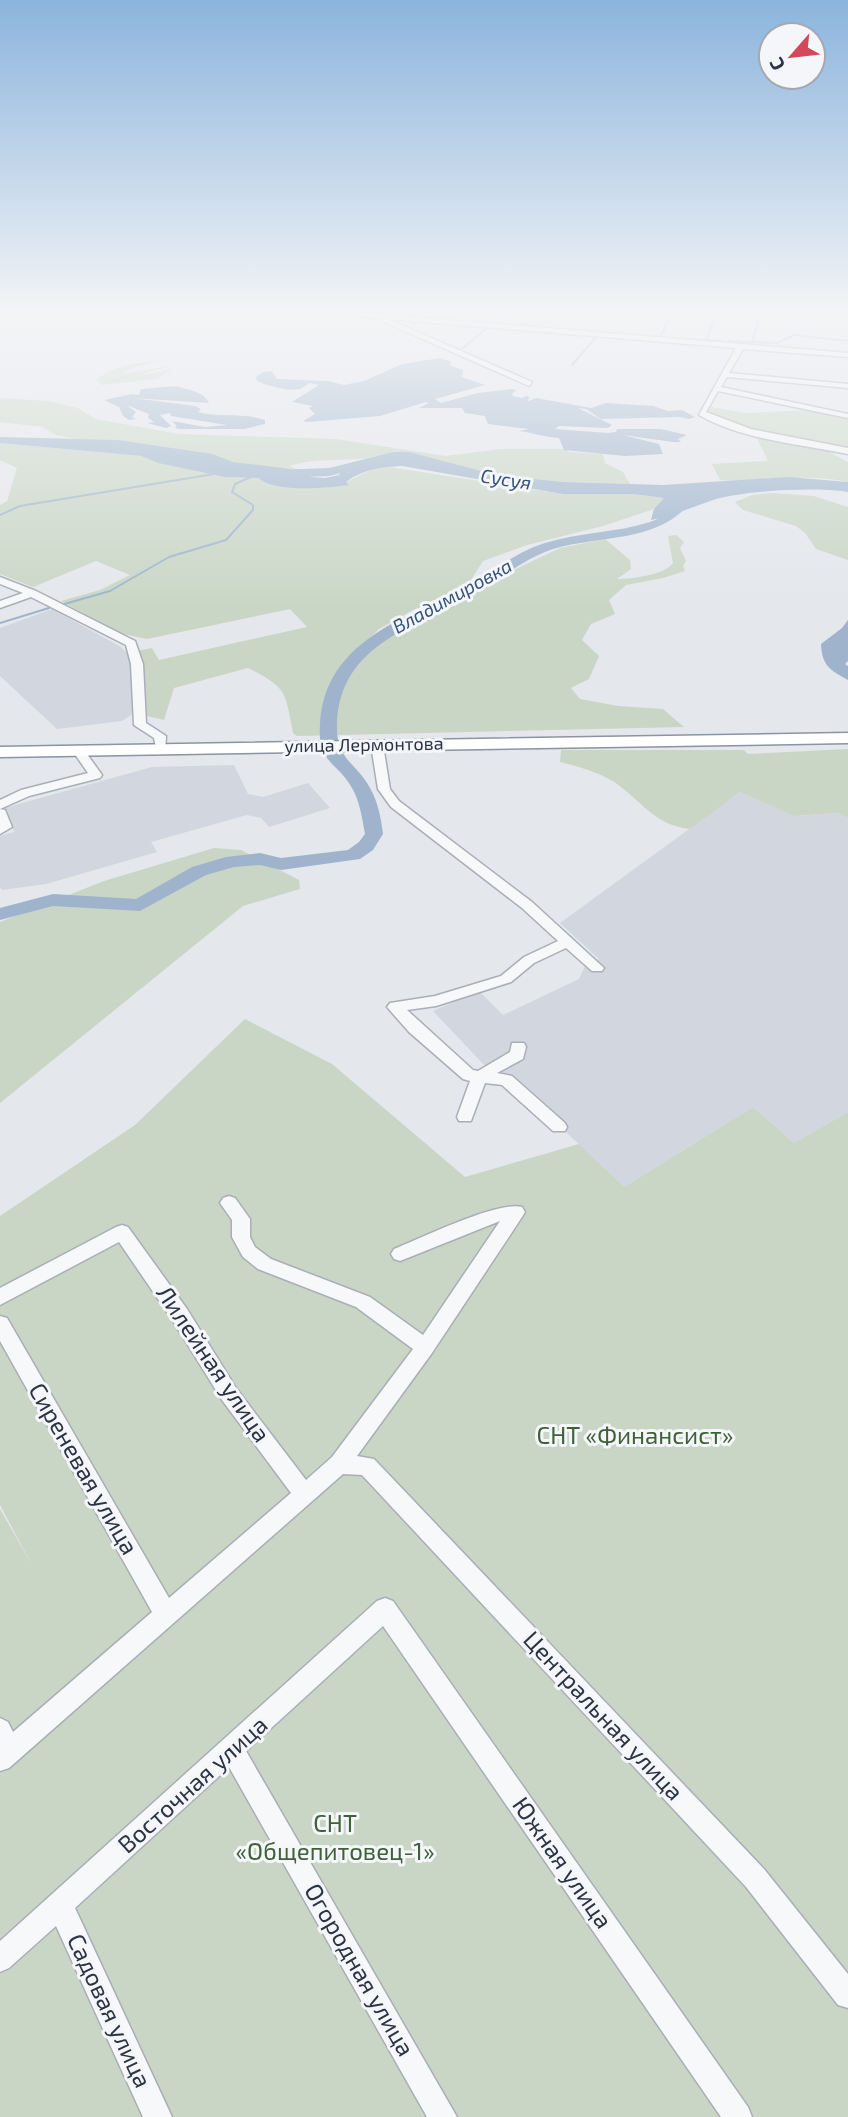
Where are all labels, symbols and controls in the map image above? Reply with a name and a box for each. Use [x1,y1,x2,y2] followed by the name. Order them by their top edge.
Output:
[757,21,827,91] north arrow
[764,54,789,75] text: С
[479,463,533,494] water label: Сусуя
[388,553,516,638] water label: Владимировка
[284,732,444,756] street label: улица Лермонтова
[150,1279,277,1448] street label: Лилейная улица
[22,1377,145,1560] street label: Сиреневая улица
[537,1420,733,1449] park label: СНТ «Финансист»
[517,1624,690,1806] street label: Центральная улица
[111,1709,273,1859] street label: Восточная улица
[506,1791,619,1934] street label: Южная улица
[235,1808,435,1865] park label: СНТ «Общепитовец-1»
[298,1878,422,2061] street label: Огородная улица
[61,1929,159,2092] street label: Садовая улица

